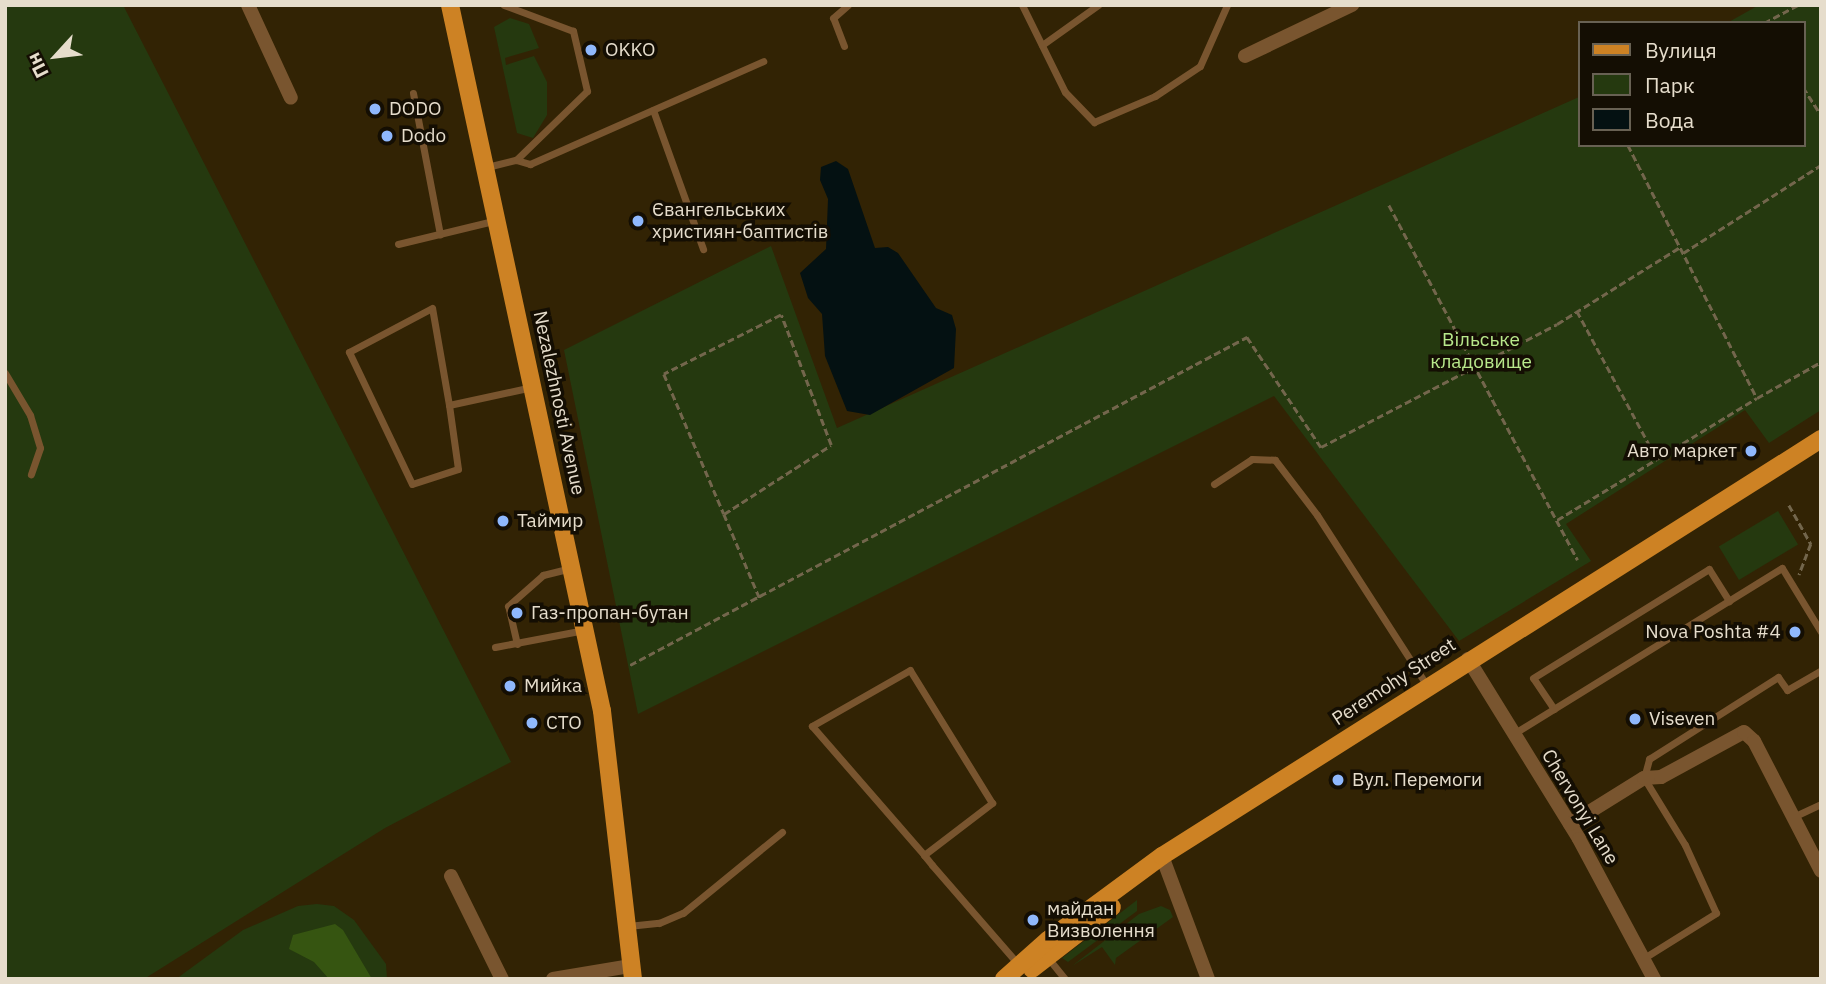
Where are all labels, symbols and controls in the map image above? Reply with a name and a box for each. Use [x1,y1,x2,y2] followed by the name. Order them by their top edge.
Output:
[21,21,91,91] north arrow
[1577,21,1805,147] legend
[1645,36,1717,64] text: Вулиця
[605,39,656,61] place label: OKKO
[583,42,599,58] marker: OKKO
[21,49,54,82] text: Пн
[1645,71,1695,99] text: Парк
[389,98,441,120] place label: DODO
[367,101,383,117] marker: DODO
[1645,106,1694,134] text: Вода
[401,125,446,147] place label: Dodo
[379,128,395,144] marker: Dodo
[652,199,828,243] place label: Євангельських християн-баптистів
[630,213,646,229] marker: Євангельських християн-баптистів
[528,309,590,497] street label: Nezalezhnosti Avenue
[1430,329,1532,373] park label: Вільське кладовище
[1627,440,1737,462] place label: Авто маркет
[1743,443,1759,459] marker: Авто маркет
[517,510,583,532] place label: Таймир
[495,513,511,529] marker: Таймир
[531,602,689,624] place label: Газ-пропан-бутан
[509,605,525,621] marker: Газ-пропан-бутан
[1645,621,1781,643] place label: Nova Poshta #4
[1787,624,1803,640] marker: Nova Poshta #4
[1328,634,1460,730] street label: Peremohy Street
[524,675,582,697] place label: Мийка
[502,678,518,694] marker: Мийка
[1649,708,1715,730] place label: Viseven
[1627,711,1643,727] marker: Viseven
[546,712,582,734] place label: СТО
[524,715,540,731] marker: СТО
[1537,745,1623,869] street label: Chervonyi Lane
[1352,769,1482,791] place label: Вул. Перемоги
[1330,772,1346,788] marker: Вул. Перемоги
[1047,898,1155,942] place label: майдан Визволення
[1025,912,1041,928] marker: майдан Визволення

